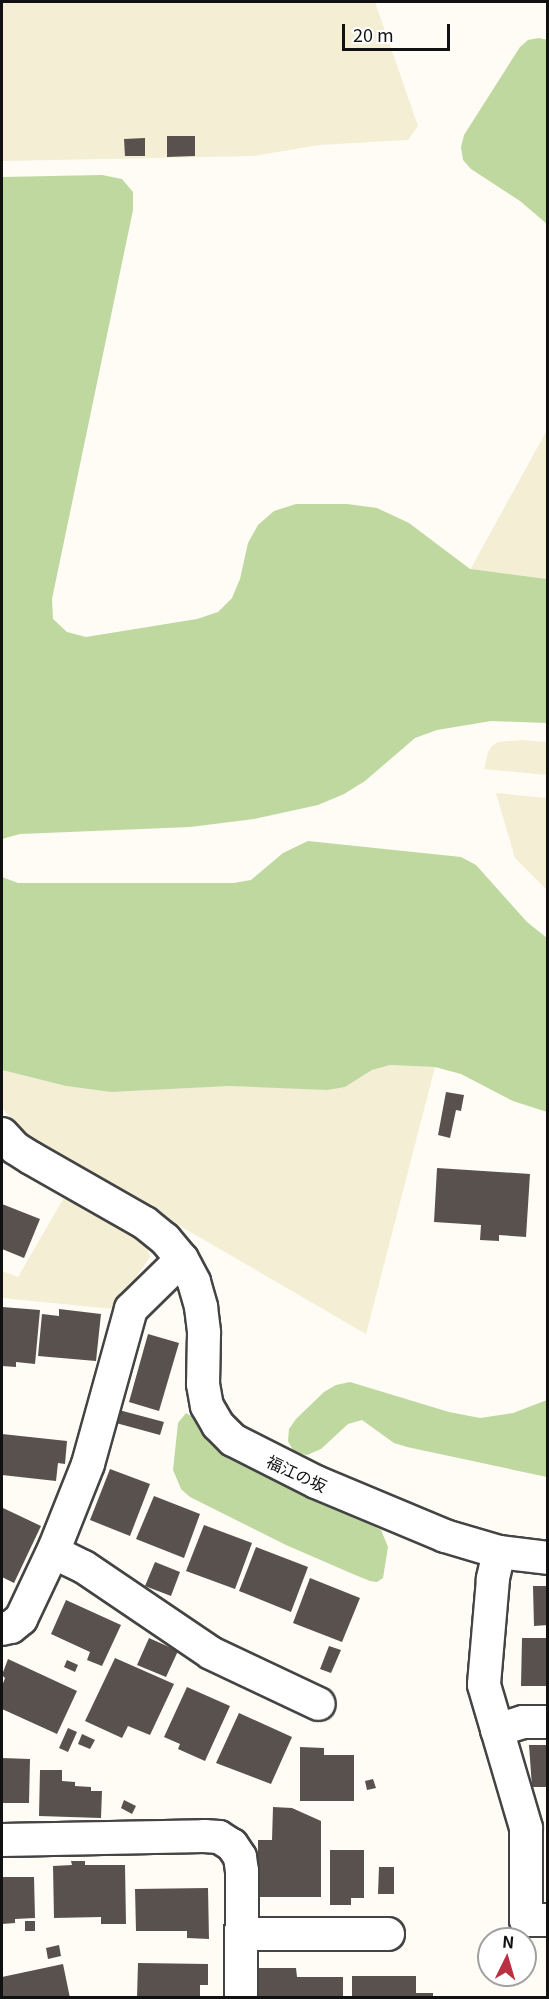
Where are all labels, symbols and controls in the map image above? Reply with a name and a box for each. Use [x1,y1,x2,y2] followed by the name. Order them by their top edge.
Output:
[345,12,453,50] scale bar
[353,21,394,47] text: 20 m
[264,1451,330,1495] street label: 福江の坂
[477,1927,537,1987] north arrow
[501,1929,515,1954] text: N

